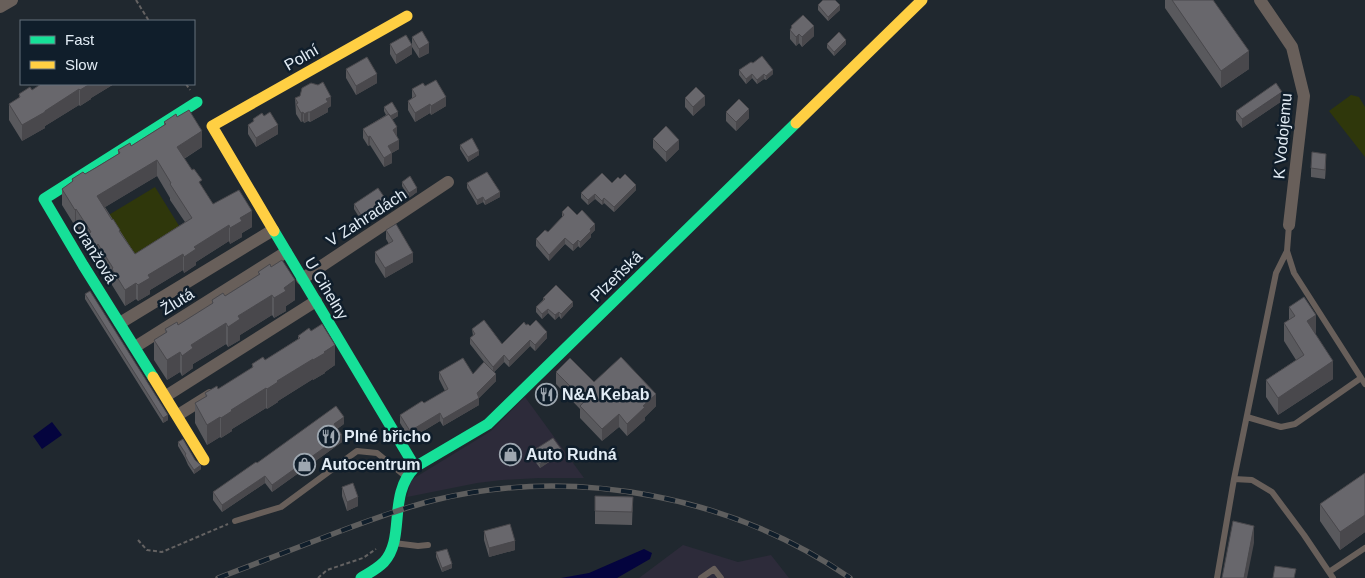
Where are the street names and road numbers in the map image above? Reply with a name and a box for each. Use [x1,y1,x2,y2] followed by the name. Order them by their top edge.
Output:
[281,41,322,74] street label: Polní
[1270,92,1295,180] street label: K Vodojemu
[323,185,409,249] street label: V Zahradách
[69,218,120,286] street label: Oranžová
[587,248,646,305] street label: Plzeňská
[301,254,352,322] street label: U Cihelny
[157,284,197,318] street label: Žlutá

